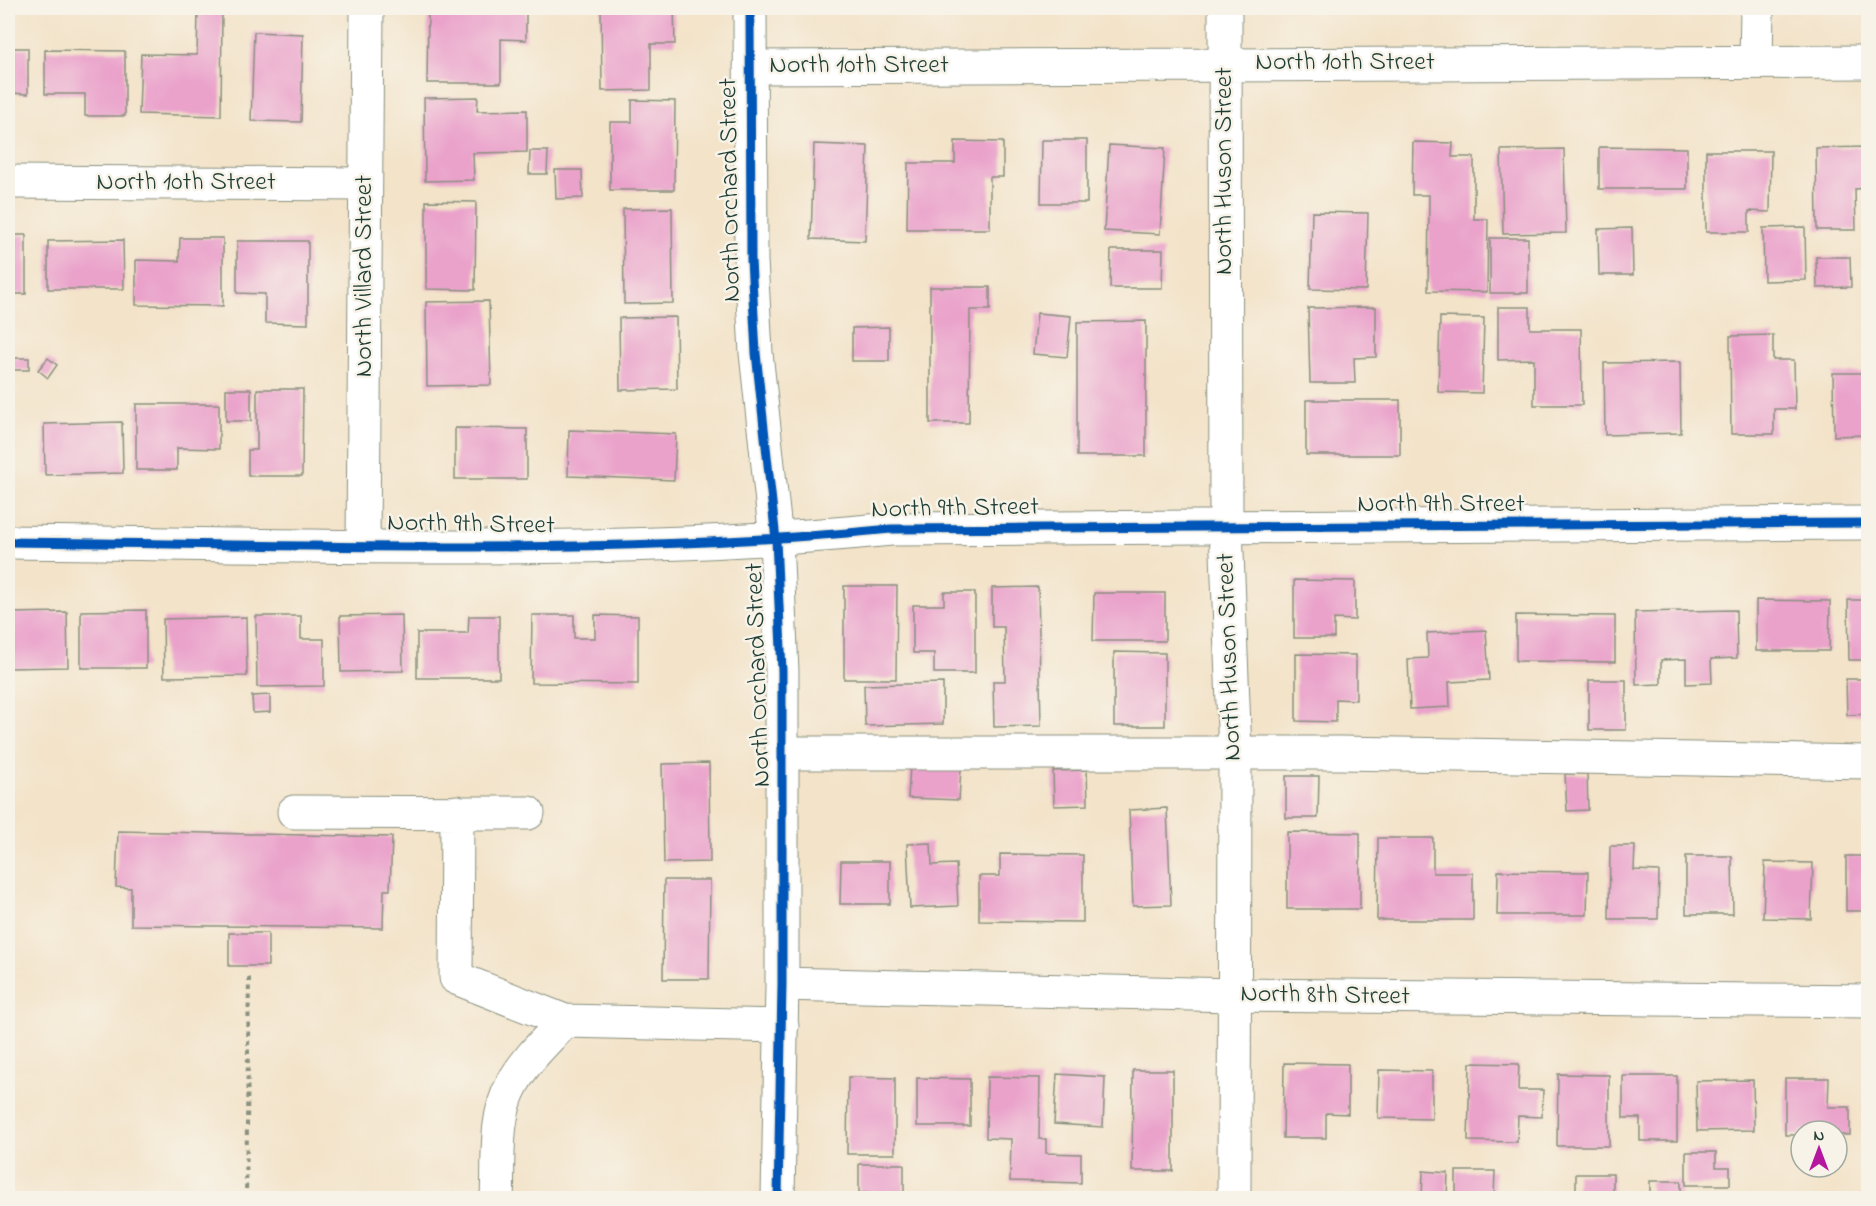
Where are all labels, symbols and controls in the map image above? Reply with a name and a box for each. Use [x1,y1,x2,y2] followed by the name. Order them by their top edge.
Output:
[1255,44,1435,82] street label: North 10th Street
[769,47,949,85] street label: North 10th Street
[1206,67,1244,275] street label: North Huson Street
[710,77,752,303] street label: North Orchard Street
[96,164,276,202] street label: North 10th Street
[346,175,384,377] street label: North Villard Street
[1357,486,1525,524] street label: North 9th Street
[871,489,1039,529] street label: North 9th Street
[387,505,555,545] street label: North 9th Street
[1207,552,1253,762] street label: North Huson Street
[736,562,782,788] street label: North Orchard Street
[1240,976,1410,1016] street label: North 8th Street
[1789,1119,1849,1179] north arrow
[1814,1124,1825,1148] text: N

